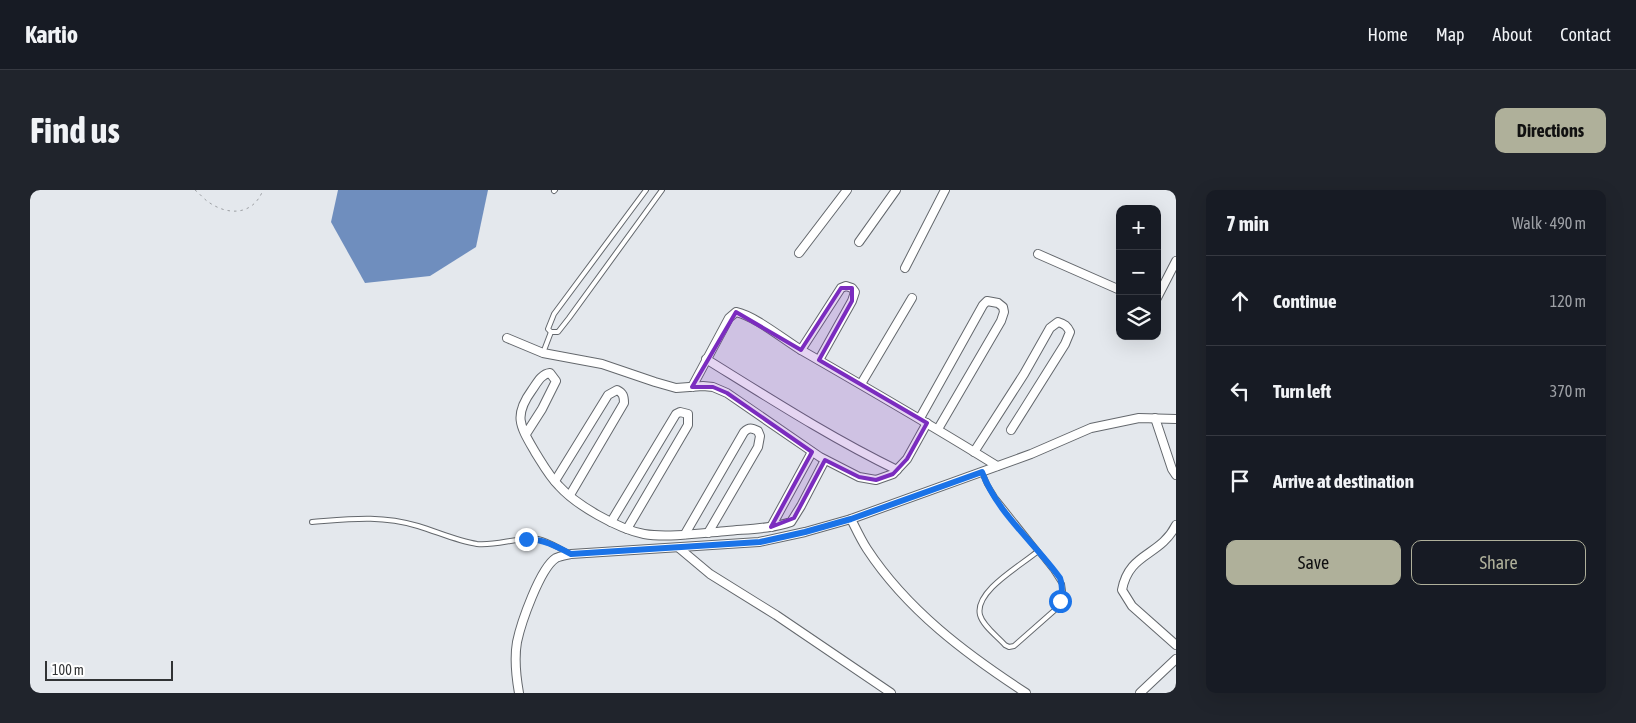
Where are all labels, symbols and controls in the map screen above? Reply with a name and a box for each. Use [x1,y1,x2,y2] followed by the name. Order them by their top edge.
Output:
[25,21,78,48] text: Kartio
[1368,24,1408,45] text: Home
[1436,24,1465,45] text: Map
[1493,24,1532,45] text: About
[1560,24,1611,45] text: Contact
[1495,108,1606,153] button: Directions
[30,110,120,150] text: Find us
[1116,205,1161,340] map controls
[1116,205,1161,250] button: +
[1226,211,1269,235] text: 7 min
[1512,214,1586,232] text: Walk · 490 m
[1116,250,1161,295] button: −
[1226,287,1254,315] icon: ahead
[1273,290,1337,312] text: Continue
[1550,292,1586,310] text: 120 m
[1116,295,1161,340] button: layers
[1226,377,1254,405] icon: left
[1273,380,1331,402] text: Turn left
[1550,382,1586,400] text: 370 m
[1226,467,1254,495] icon: arrive
[1273,470,1414,492] text: Arrive at destination
[515,528,538,551] route end
[1226,540,1401,585] button: Save
[1411,540,1586,585] button: Share
[1049,590,1072,613] route start
[45,658,172,681] scale bar
[52,662,84,678] text: 100 m

